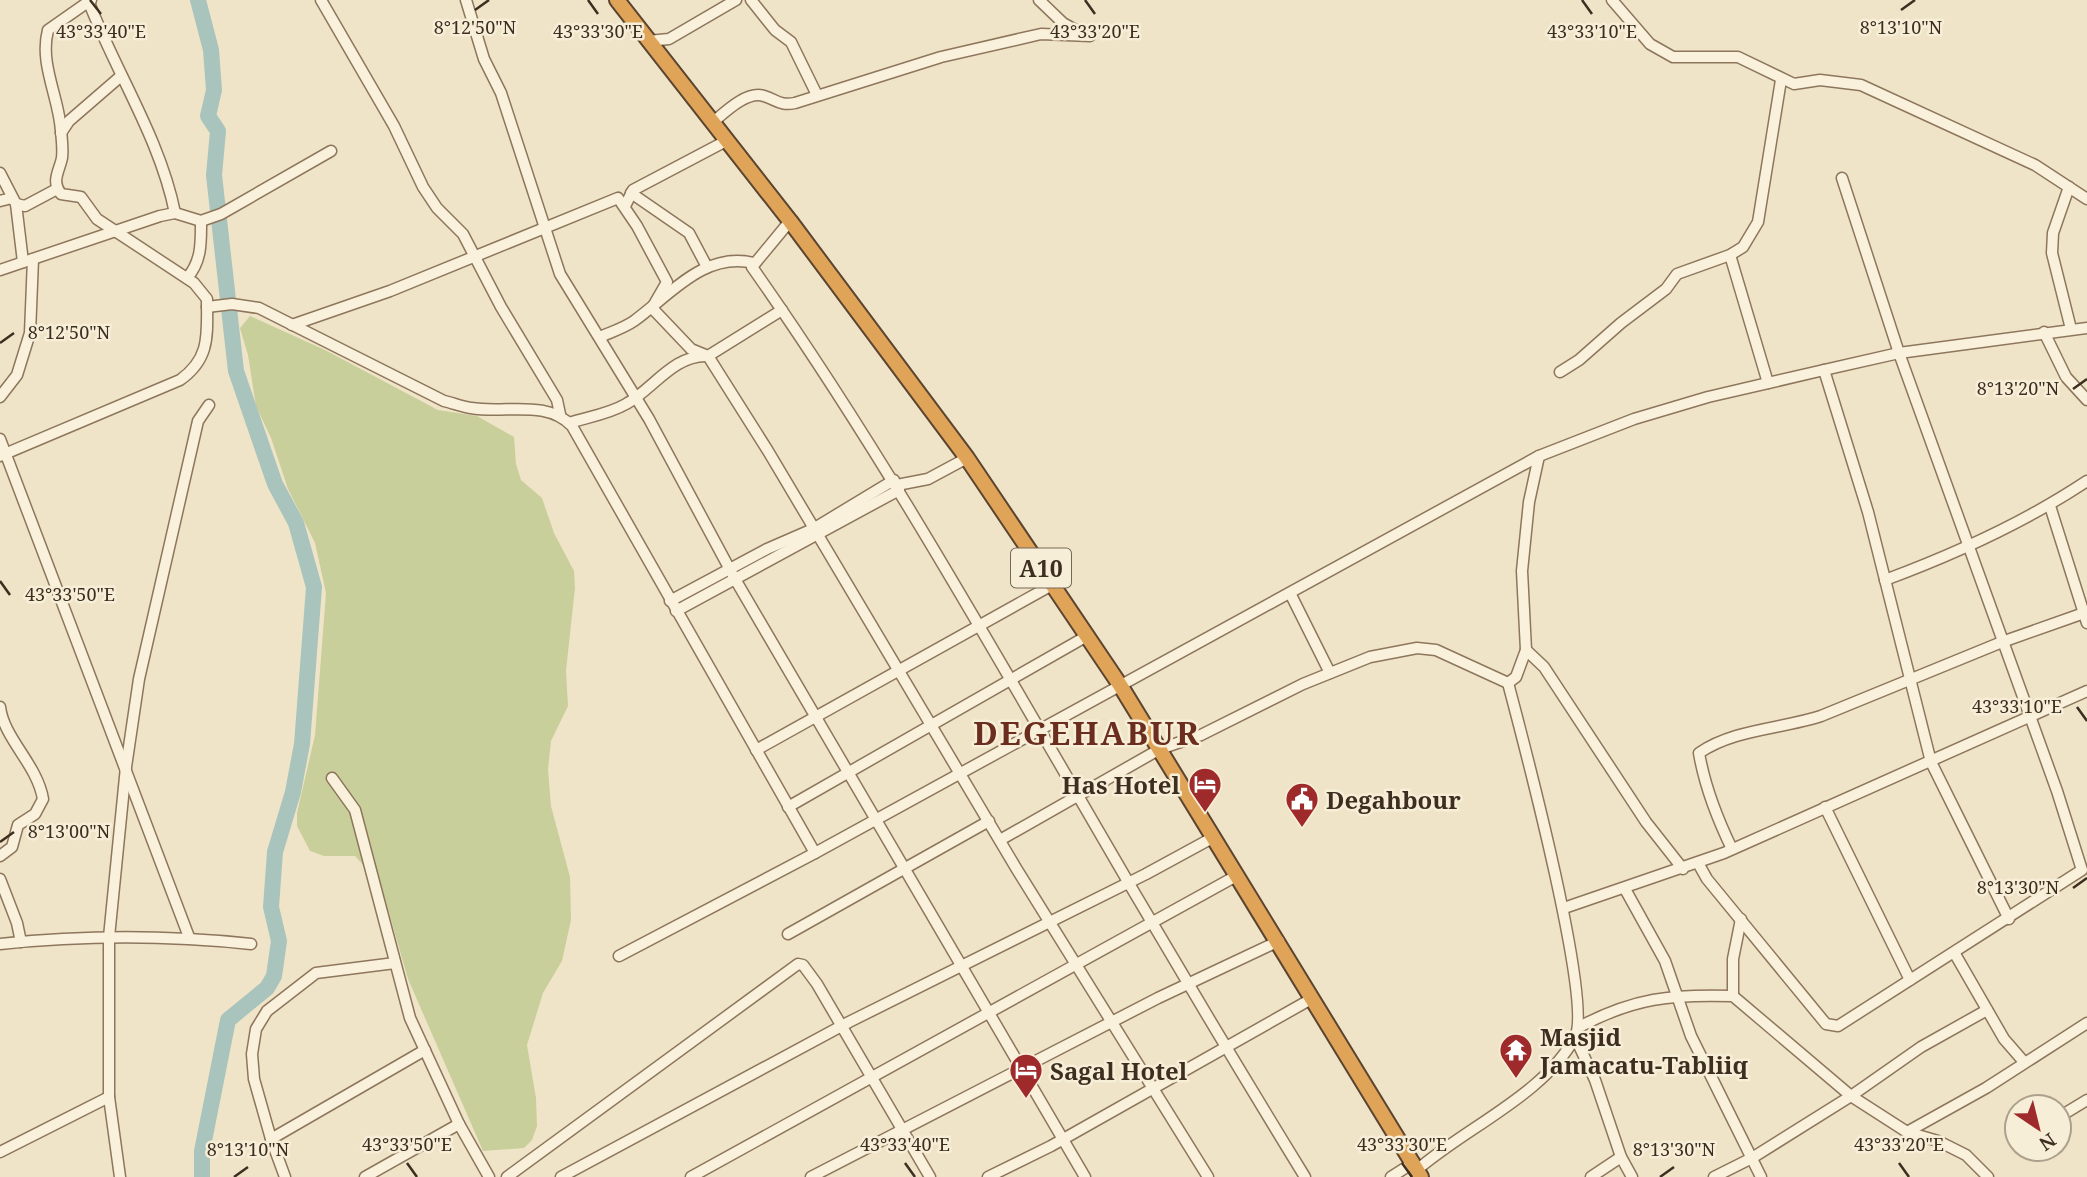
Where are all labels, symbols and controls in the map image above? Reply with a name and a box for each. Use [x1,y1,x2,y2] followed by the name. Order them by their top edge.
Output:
[434,15,517,39] text: 8°12'50"N
[1860,15,1943,39] text: 8°13'10"N
[56,19,146,43] text: 43°33'40"E
[553,19,643,43] text: 43°33'30"E
[1050,19,1140,43] text: 43°33'20"E
[1547,19,1637,43] text: 43°33'10"E
[28,320,111,344] text: 8°12'50"N
[1977,376,2060,400] text: 8°13'20"N
[1011,548,1071,588] road number: A10
[25,582,115,606] text: 43°33'50"E
[1972,694,2062,718] text: 43°33'10"E
[973,711,1201,754] district label: DEGEHABUR
[1186,765,1224,814] hotel icon: Has Hotel
[1062,768,1181,801] place label: Has Hotel
[1283,780,1321,829] public building icon: Degahbour
[1326,783,1461,816] place label: Degahbour
[28,819,111,843] text: 8°13'00"N
[1977,875,2060,899] text: 8°13'30"N
[1539,1020,1748,1081] place label: Masjid Jamacatu-Tabliiq
[1497,1031,1535,1080] temple icon: Masjid Jamacatu-Tabliiq
[1007,1051,1045,1100] hotel icon: Sagal Hotel
[1050,1054,1188,1087] place label: Sagal Hotel
[2003,1093,2073,1163] north arrow
[2034,1127,2061,1157] text: N
[362,1132,452,1156] text: 43°33'50"E
[860,1132,950,1156] text: 43°33'40"E
[1357,1132,1447,1156] text: 43°33'30"E
[1854,1132,1944,1156] text: 43°33'20"E
[207,1137,290,1161] text: 8°13'10"N
[1633,1137,1716,1161] text: 8°13'30"N

